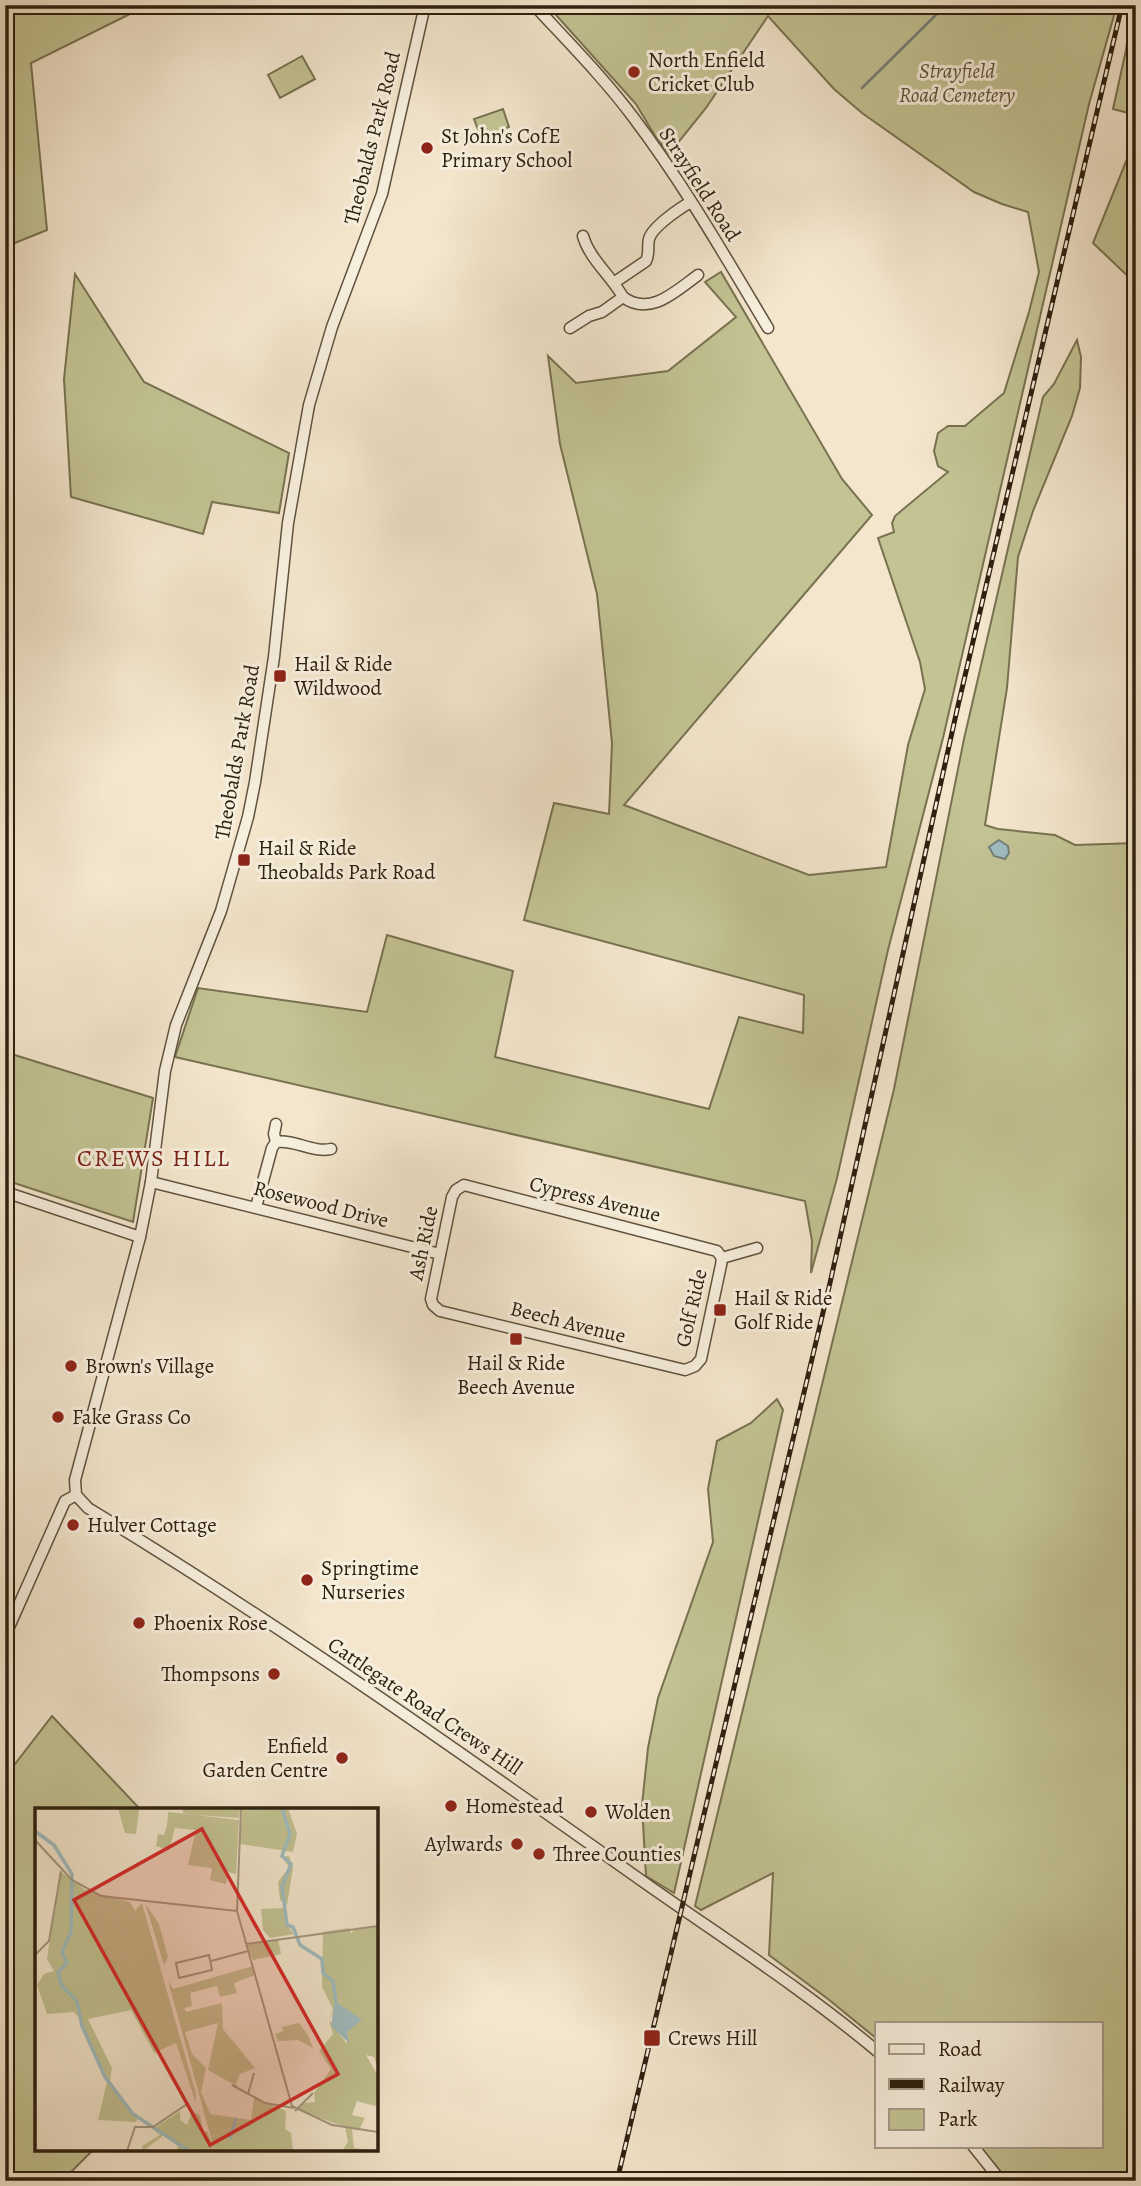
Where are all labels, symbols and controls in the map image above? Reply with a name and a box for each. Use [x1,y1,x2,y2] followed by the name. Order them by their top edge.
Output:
[648,46,766,98] place label: North Enfield Cricket Club
[337,48,407,227] street label: Theobalds Park Road
[899,57,1015,109] park label: Strayfield Road Cemetery
[626,64,642,80] marker: North Enfield Cricket Club
[441,122,572,174] place label: St John's CofE Primary School
[653,122,748,247] street label: Strayfield Road
[419,140,435,156] marker: St John's CofE Primary School
[293,650,393,702] place label: Hail & Ride Wildwood
[208,662,266,842] street label: Theobalds Park Road
[272,668,288,684] marker: Hail & Ride Wildwood
[258,834,436,886] place label: Hail & Ride Theobalds Park Road
[236,852,252,868] marker: Hail & Ride Theobalds Park Road
[77,1142,231,1174] district label: CREWS HILL
[526,1169,664,1229] street label: Cypress Avenue
[250,1174,392,1234] street label: Rosewood Drive
[401,1203,445,1284] street label: Ash Ride
[668,1266,714,1350] street label: Golf Ride
[734,1284,833,1336] place label: Hail & Ride Golf Ride
[507,1294,629,1350] street label: Beech Avenue
[712,1302,728,1318] marker: Hail & Ride Golf Ride
[508,1331,524,1347] marker: Hail & Ride Beech Avenue
[457,1349,575,1401] place label: Hail & Ride Beech Avenue
[85,1352,214,1380] place label: Brown's Village
[63,1358,79,1374] marker: Brown's Village
[72,1403,191,1431] place label: Fake Grass Co
[50,1409,66,1425] marker: Fake Grass Co
[87,1511,217,1539] place label: Hulver Cottage
[65,1517,81,1533] marker: Hulver Cottage
[321,1554,419,1606] place label: Springtime Nurseries
[299,1572,315,1588] marker: Springtime Nurseries
[153,1609,268,1637] place label: Phoenix Rose
[131,1615,147,1631] marker: Phoenix Rose
[322,1630,528,1782] street label: Cattlegate Road Crews Hill
[161,1660,260,1688] place label: Thompsons
[266,1666,282,1682] marker: Thompsons
[202,1732,329,1784] place label: Enfield Garden Centre
[334,1750,350,1766] marker: Enfield Garden Centre
[465,1792,564,1820] place label: Homestead
[443,1798,459,1814] marker: Homestead
[604,1798,671,1826] place label: Wolden
[583,1804,599,1820] marker: Wolden
[35,1808,378,2151] inset map
[424,1830,503,1858] place label: Aylwards
[509,1836,525,1852] marker: Aylwards
[553,1840,681,1868] place label: Three Counties
[531,1846,547,1862] marker: Three Counties
[875,2022,1102,2148] legend
[668,2024,757,2052] place label: Crews Hill
[642,2028,662,2048] marker: Crews Hill
[938,2035,982,2063] text: Road
[938,2071,1005,2099] text: Railway
[938,2105,978,2133] text: Park

